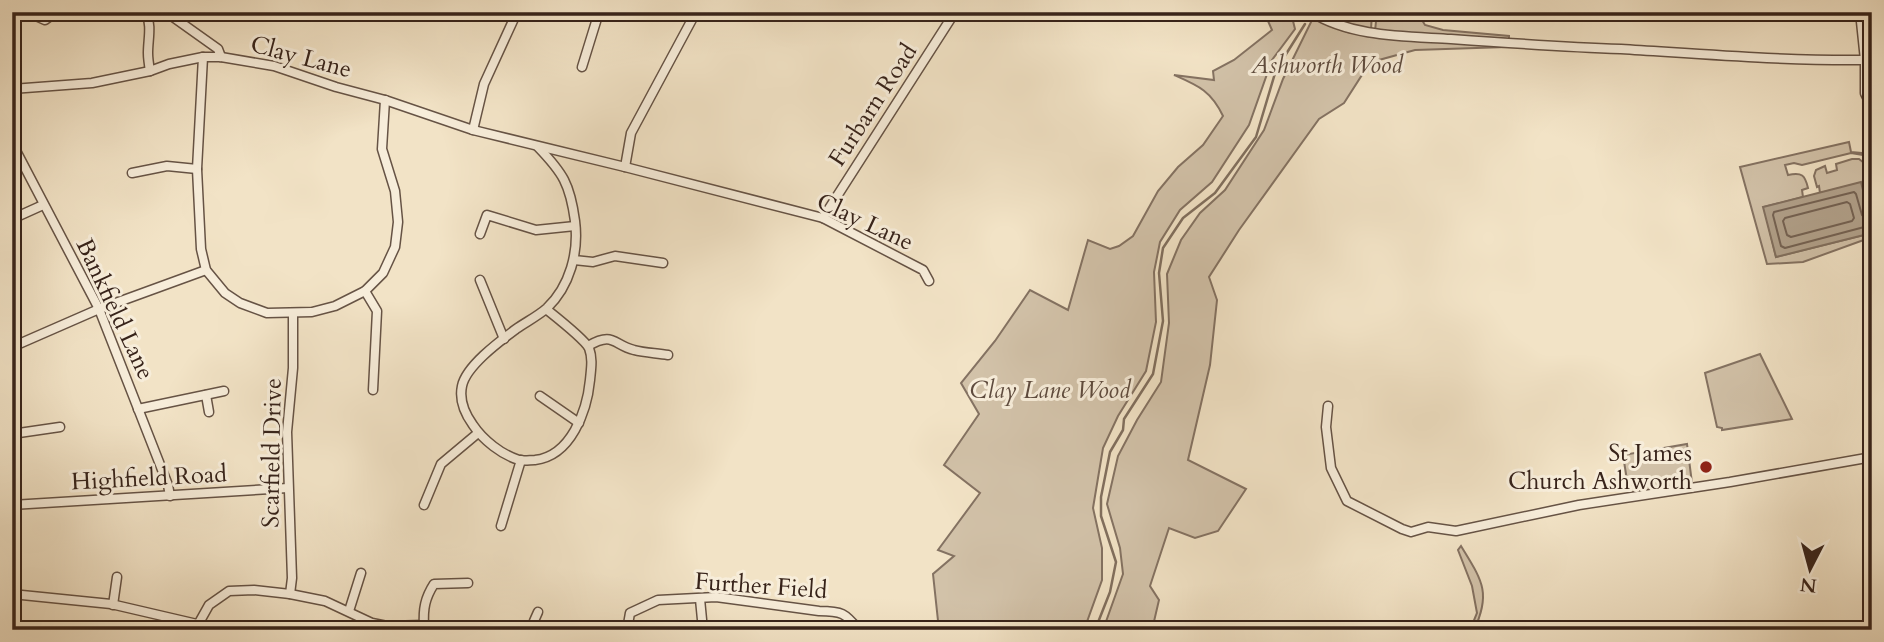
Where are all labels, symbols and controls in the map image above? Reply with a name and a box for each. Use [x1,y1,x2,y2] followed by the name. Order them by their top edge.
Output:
[247,28,355,86] street label: Clay Lane
[821,37,925,173] street label: Furbarn Road
[1250,49,1404,82] park label: Ashworth Wood
[811,185,919,259] street label: Clay Lane
[68,233,162,385] street label: Bankfield Lane
[970,374,1132,407] park label: Clay Lane Wood
[254,378,290,528] street label: Scarfield Drive
[1508,437,1692,498] place label: St James Church Ashworth
[70,457,228,499] street label: Highfield Road
[1698,459,1714,475] marker: St James Church Ashworth
[1776,534,1846,604] north arrow
[694,565,829,607] street label: Further Field
[1798,571,1818,599] text: N

